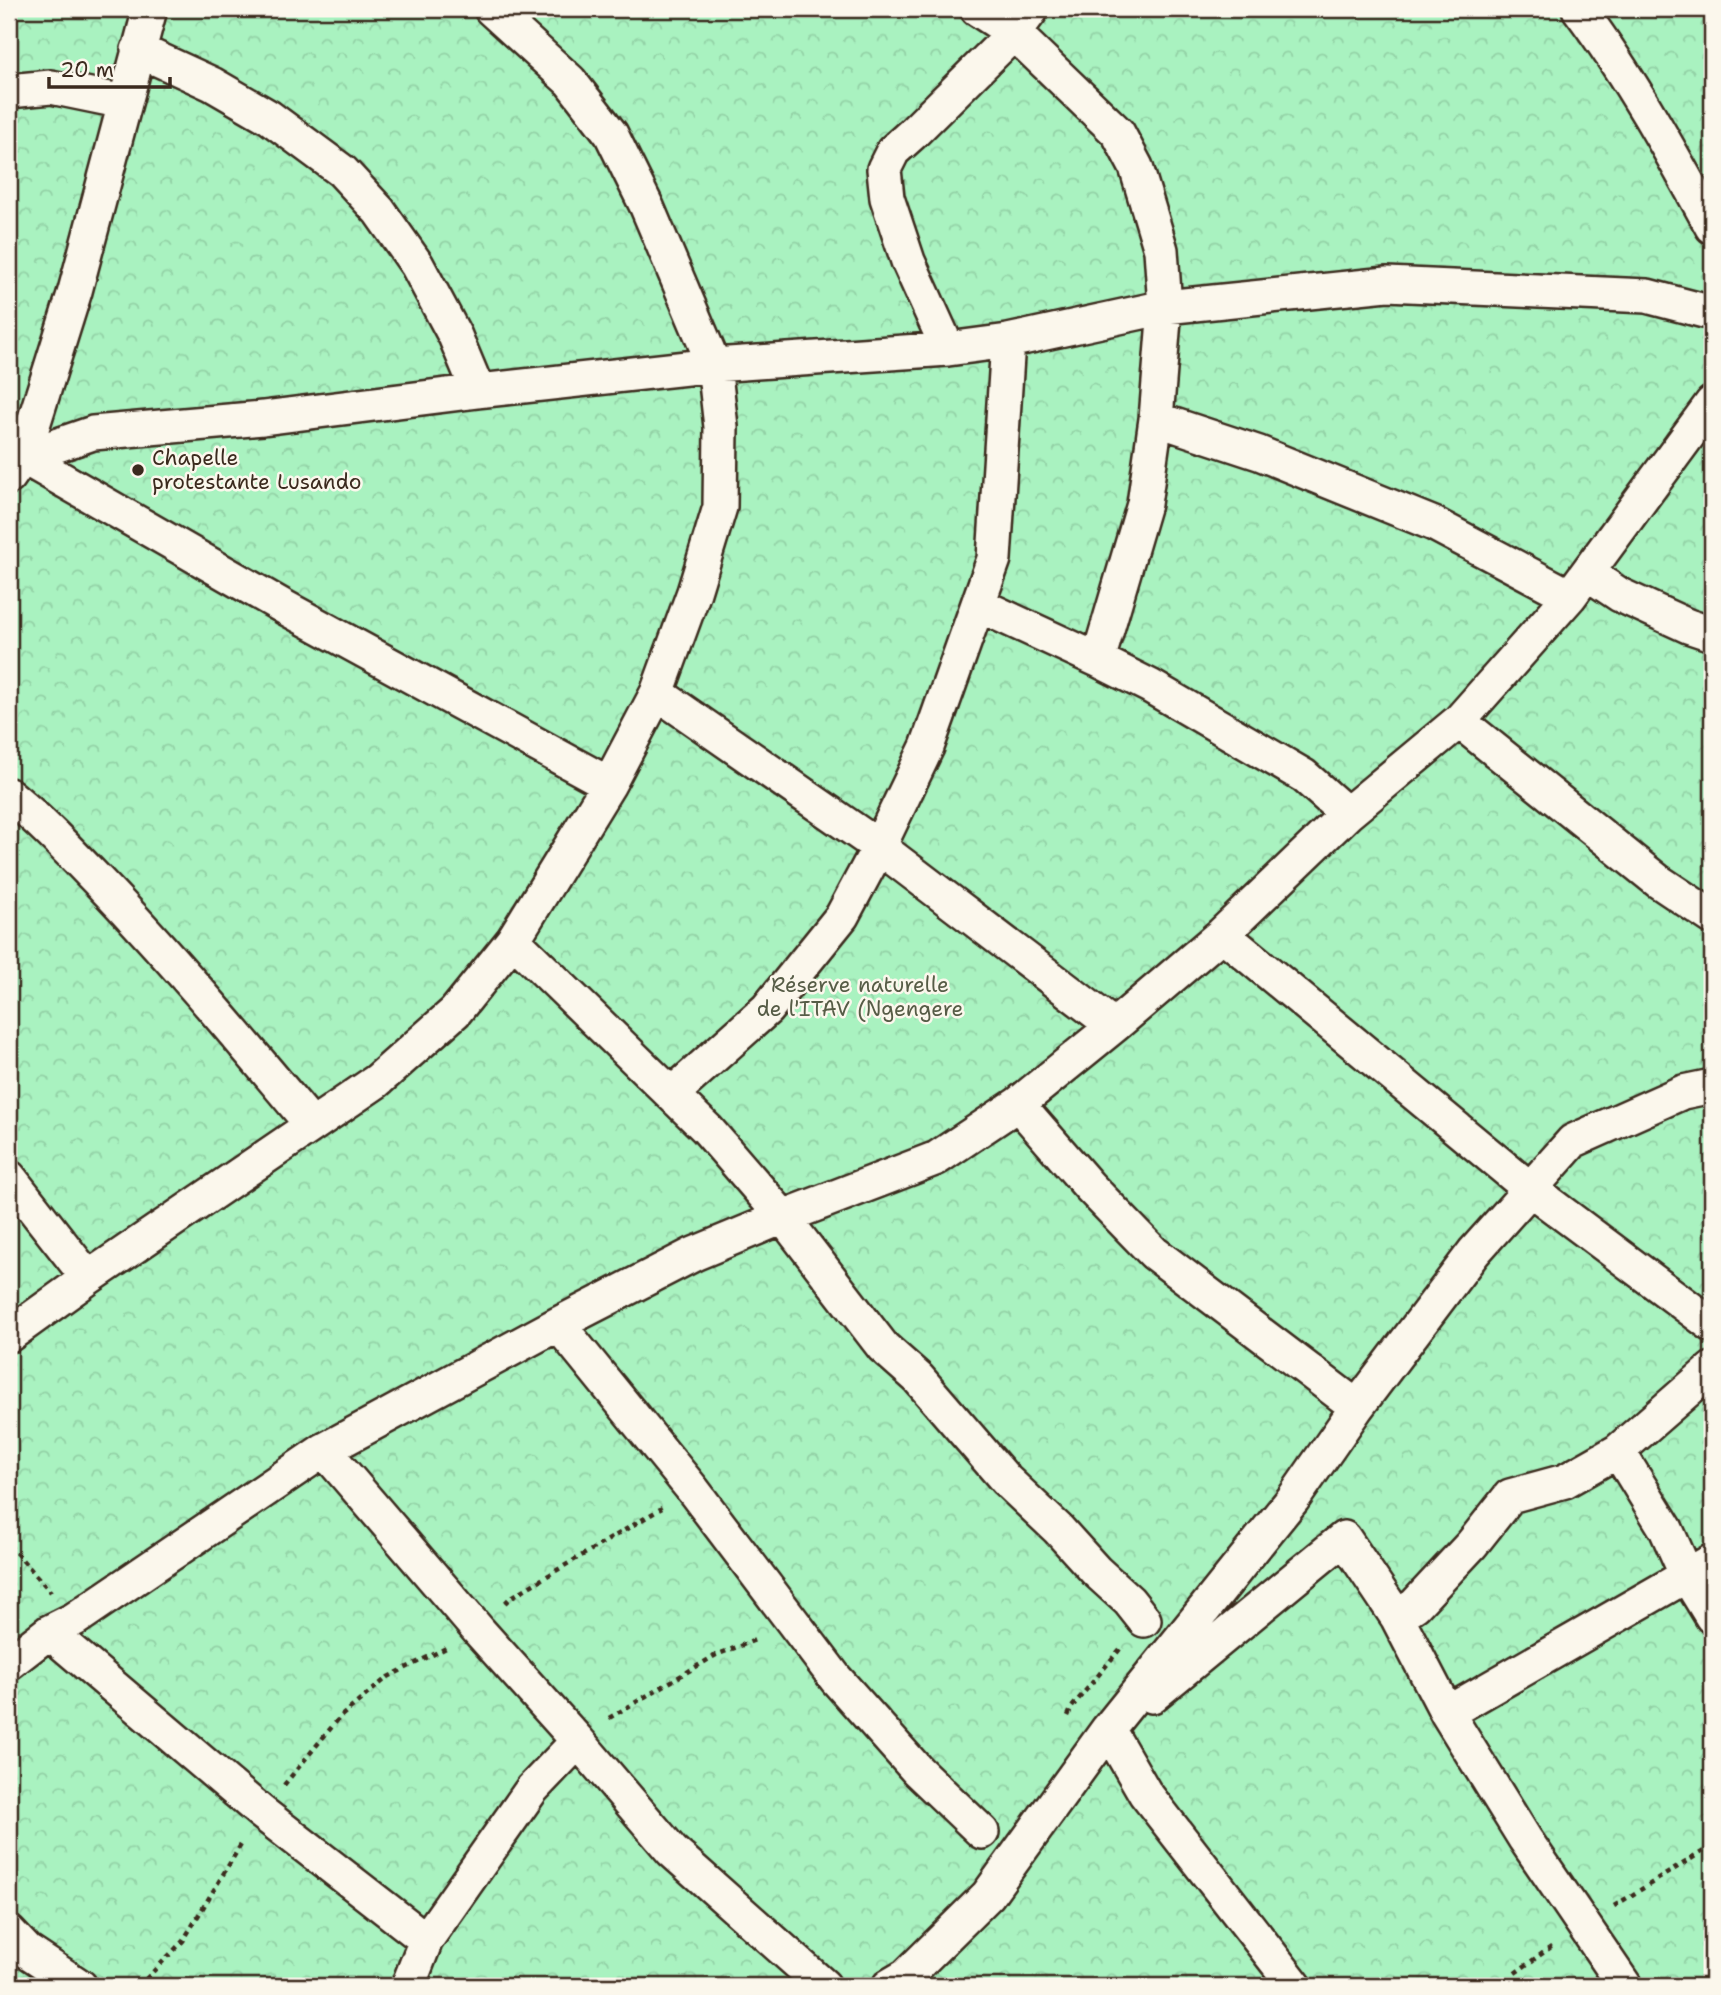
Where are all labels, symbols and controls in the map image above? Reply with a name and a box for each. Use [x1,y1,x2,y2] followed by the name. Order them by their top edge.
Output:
[49,46,170,90] scale bar
[60,56,114,84] text: 20 m
[152,444,361,496] place label: Chapelle protestante Lusando
[130,462,146,478] marker: Chapelle protestante Lusando
[757,971,963,1023] park label: Réserve naturelle de l'ITAV (Ngengere

